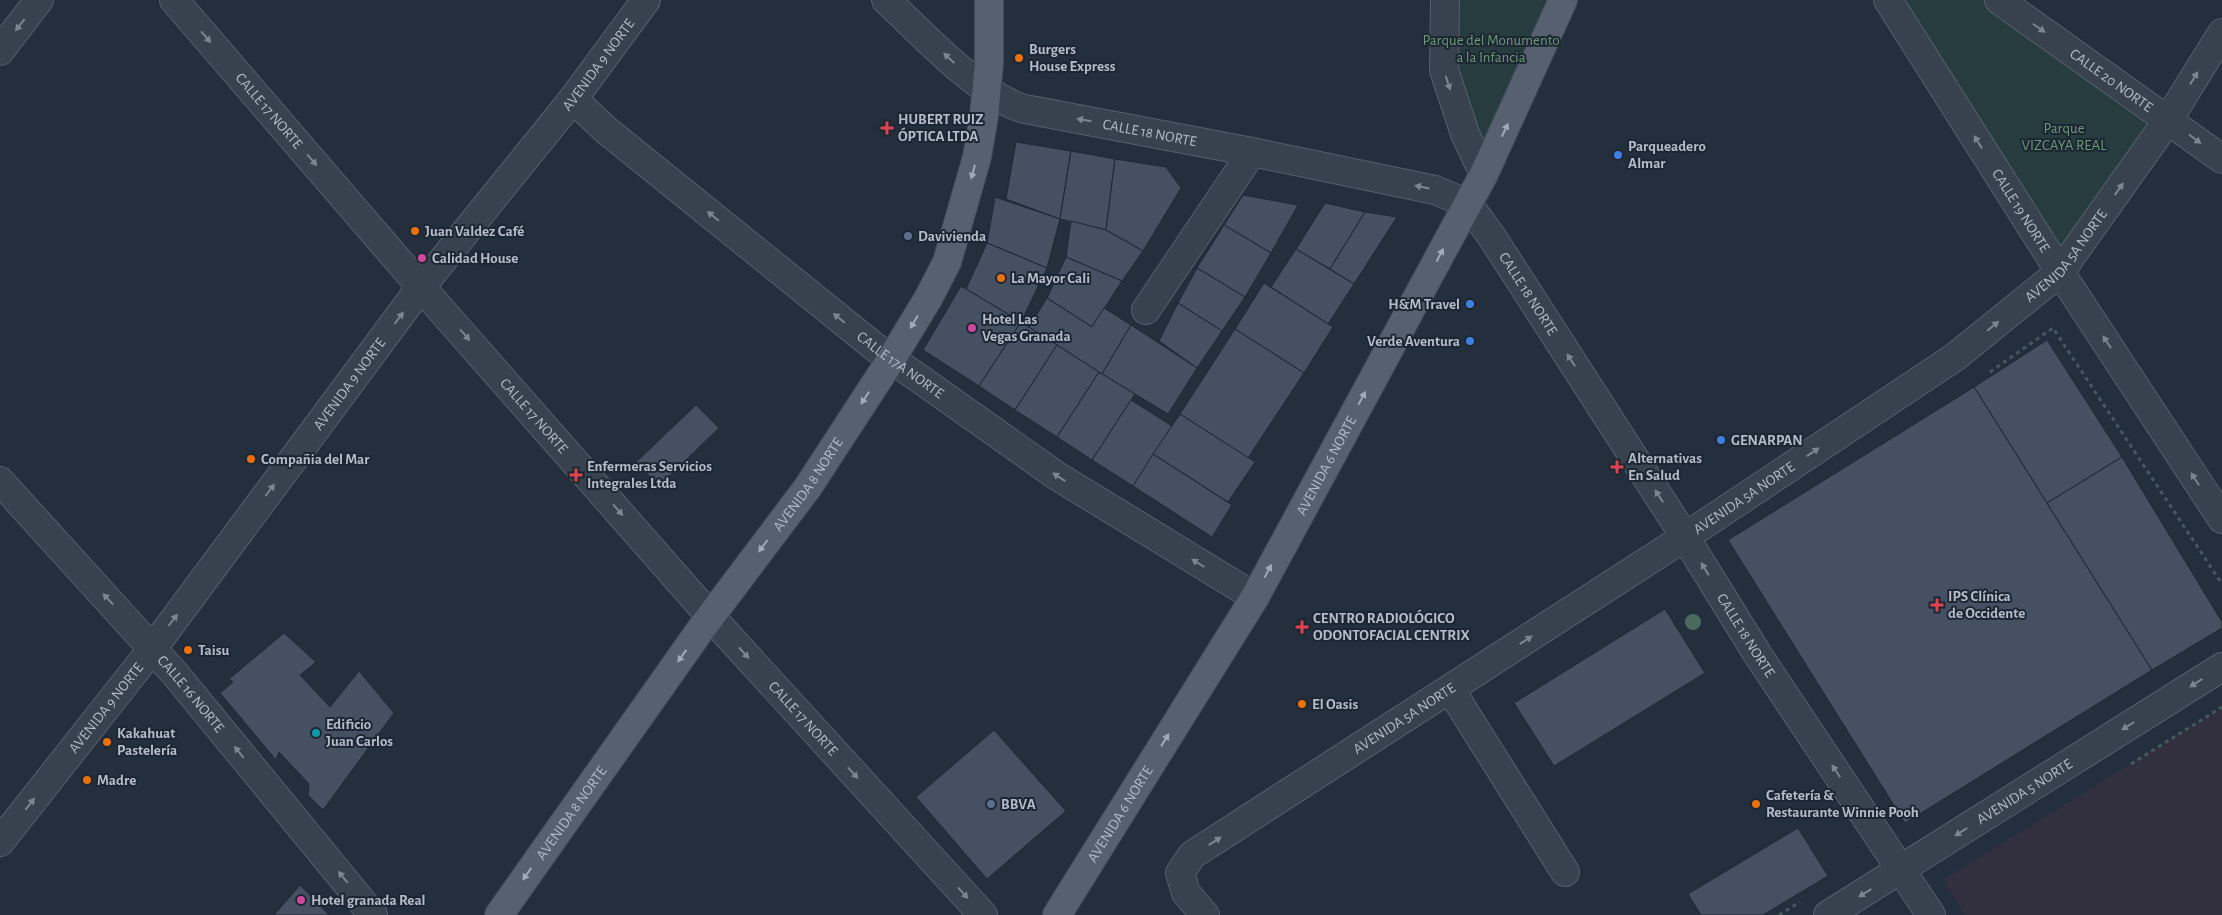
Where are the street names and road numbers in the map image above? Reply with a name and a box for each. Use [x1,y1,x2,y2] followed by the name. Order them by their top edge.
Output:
[560,16,637,114] street label: AVENIDA 9 NORTE
[2067,46,2155,115] street label: CALLE 20 NORTE
[232,70,305,152] street label: CALLE 17 NORTE
[1101,117,1198,149] street label: CALLE 18 NORTE
[1989,166,2052,255] street label: CALLE 19 NORTE
[2022,207,2110,305] street label: AVENIDA 5A NORTE
[1496,250,1560,338] street label: CALLE 18 NORTE
[854,329,946,401] street label: CALLE 17A NORTE
[311,335,388,433] street label: AVENIDA 9 NORTE
[497,376,571,456] street label: CALLE 17 NORTE
[1294,414,1359,518] street label: AVENIDA 6 NORTE
[770,435,846,534] street label: AVENIDA 8 NORTE
[1691,459,1798,537] street label: AVENIDA 5A NORTE
[1714,591,1777,680] street label: CALLE 18 NORTE
[154,653,227,736] street label: CALLE 16 NORTE
[66,660,146,756] street label: AVENIDA 9 NORTE
[766,679,840,759] street label: CALLE 17 NORTE
[1351,680,1458,757] street label: AVENIDA 5A NORTE
[1974,756,2075,827] street label: AVENIDA 5 NORTE
[1085,763,1156,865] street label: AVENIDA 6 NORTE
[534,764,610,863] street label: AVENIDA 8 NORTE

